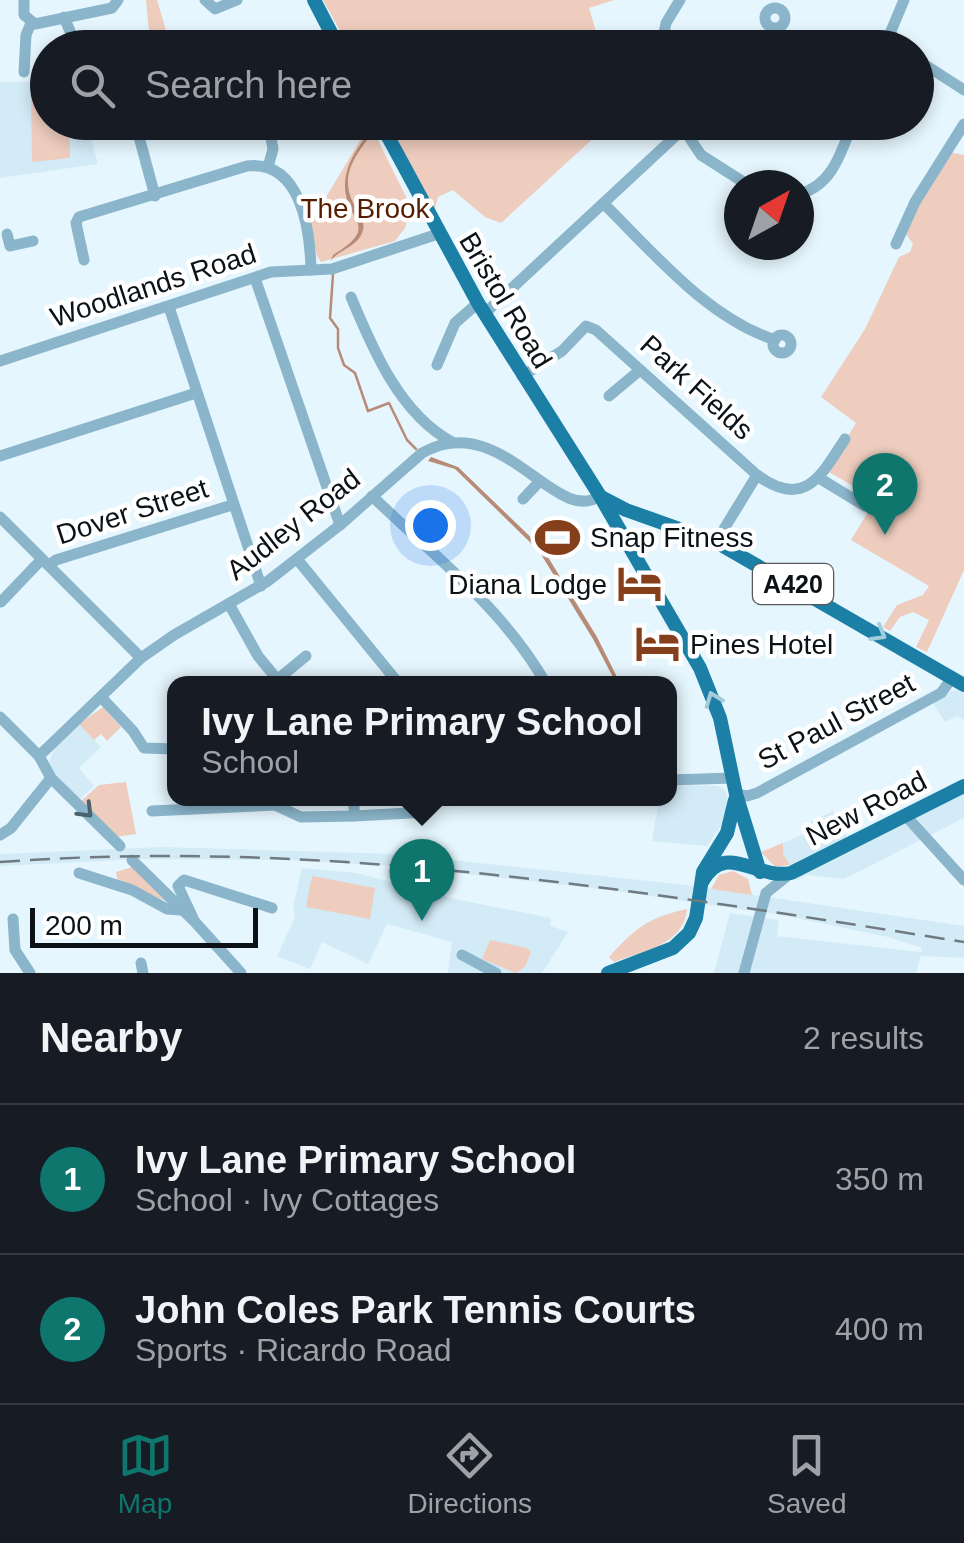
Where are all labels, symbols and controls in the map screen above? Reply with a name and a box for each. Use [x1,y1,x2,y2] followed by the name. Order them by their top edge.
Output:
[30,30,934,140] search box
[65,58,120,113] icon: search
[145,64,352,106] text: Search here
[724,170,814,260] north arrow
[300,193,431,224] park label: The Brook
[453,227,558,374] street label: Bristol Road
[46,238,260,333] street label: Woodlands Road
[634,329,759,446] street label: Park Fields
[852,452,918,535] pin: 2
[221,463,366,586] street label: Audley Road
[53,472,212,551] street label: Dover Street
[405,500,456,551] your location
[533,513,581,561] sports icon: Snap Fitness
[590,522,753,553] place label: Snap Fitness
[616,560,664,608] hotel icon: Diana Lodge
[753,564,833,604] road number: A420
[448,569,607,600] place label: Diana Lodge
[633,620,681,668] hotel icon: Pines Hotel
[868,622,886,642] one-way arrow
[690,629,833,660] place label: Pines Hotel
[753,667,920,776] street label: St Paul Street
[167,676,677,806] popup
[704,692,725,709] one-way arrow
[201,701,643,743] text: Ivy Lane Primary School
[201,744,299,780] text: School
[801,765,932,852] street label: New Road
[74,800,92,818] one-way arrow
[390,838,454,921] pin: 1
[30,903,258,948] scale bar
[45,910,123,941] text: 200 m
[40,1014,182,1061] text: Nearby
[803,1020,924,1056] text: 2 results
[135,1139,576,1181] text: Ivy Lane Primary School
[64,1161,81,1197] text: 1
[835,1161,924,1197] text: 350 m
[135,1182,439,1218] text: School · Ivy Cottages
[135,1289,696,1331] text: John Coles Park Tennis Courts
[64,1311,81,1347] text: 2
[835,1311,924,1347] text: 400 m
[135,1332,452,1368] text: Sports · Ricardo Road
[118,1428,173,1520] tab: Map
[408,1428,532,1520] tab: Directions
[767,1428,846,1520] tab: Saved

